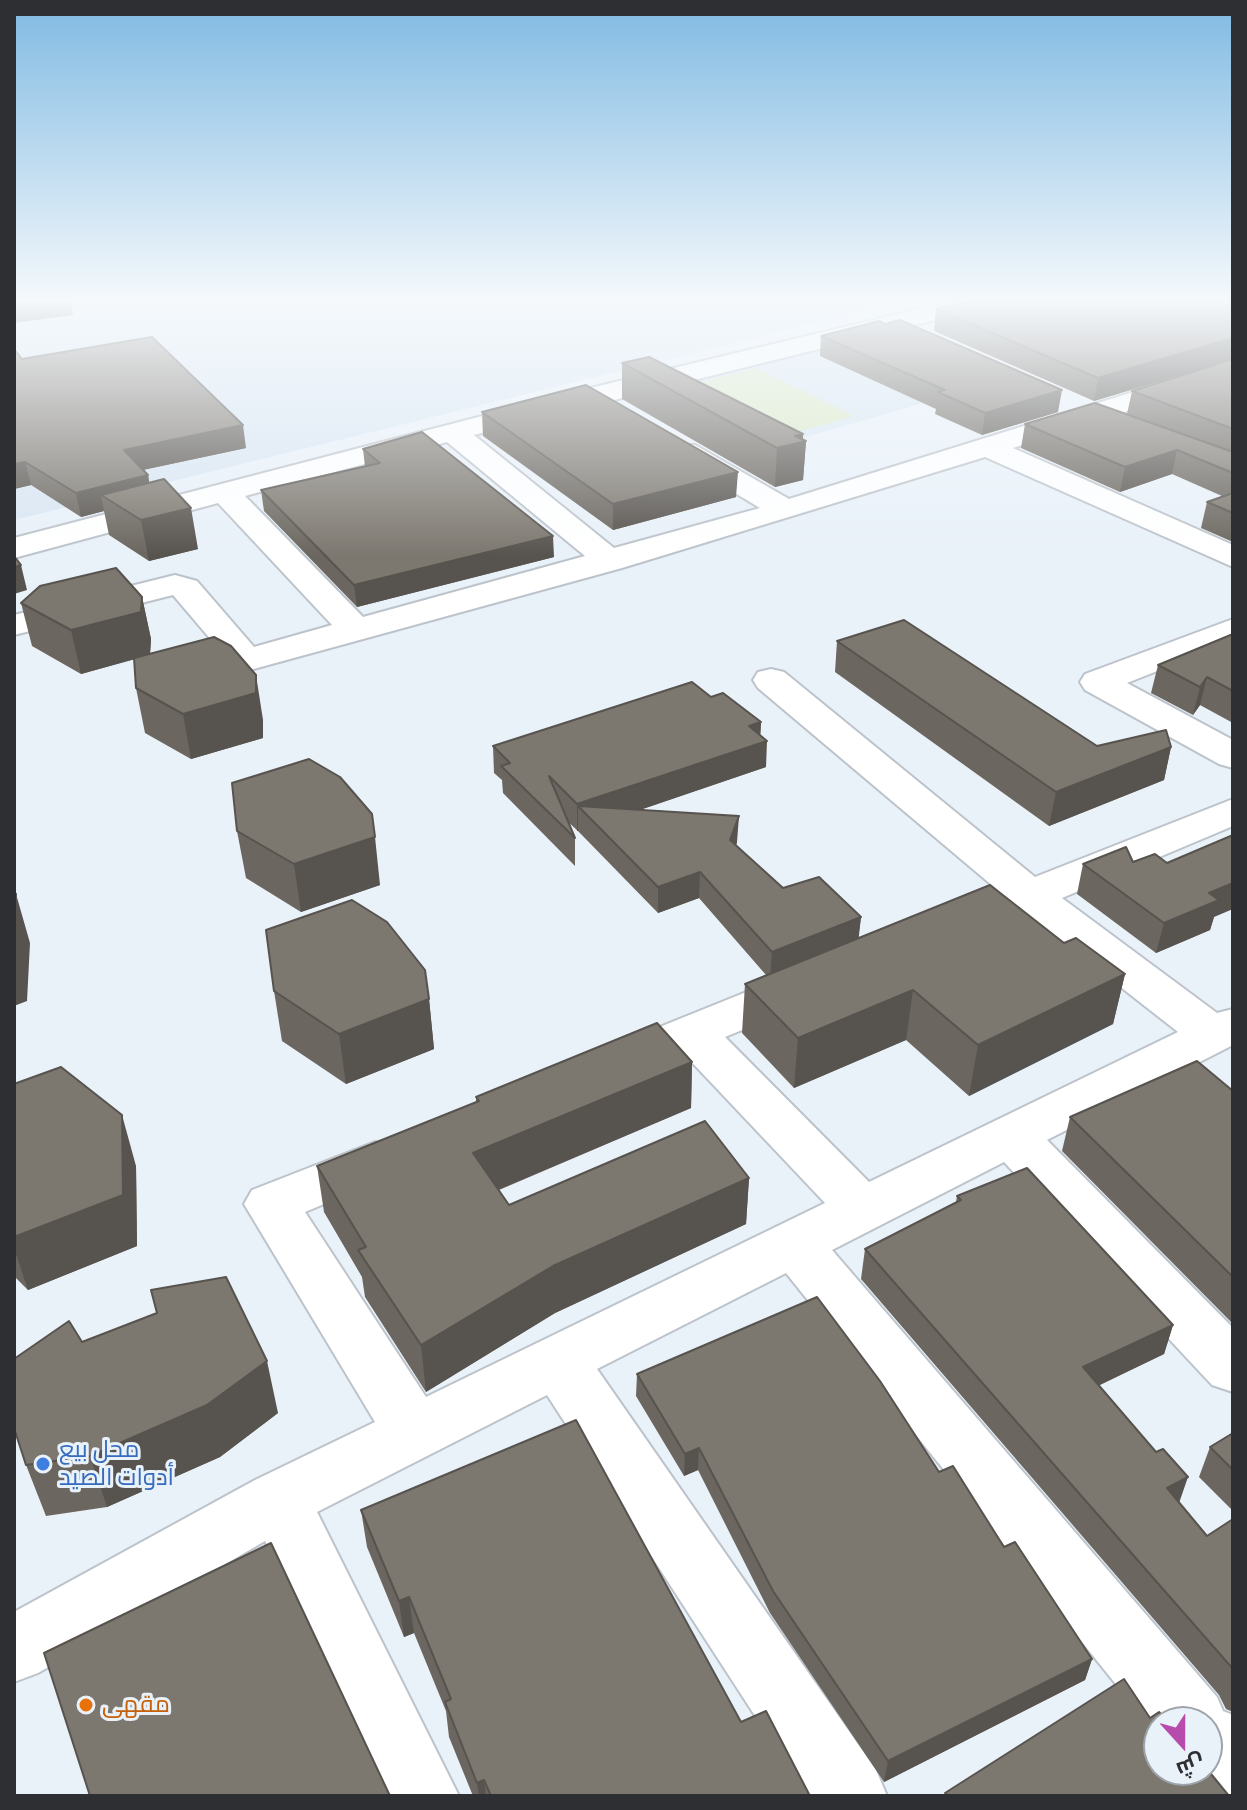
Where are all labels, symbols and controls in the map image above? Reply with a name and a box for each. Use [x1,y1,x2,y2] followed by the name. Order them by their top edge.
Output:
[59,1436,174,1492] place label: محل بيع أدوات الصيد
[34,1455,52,1473] marker: محل بيع أدوات الصيد
[102,1691,170,1719] place label: مقهى
[77,1696,95,1714] marker: مقهى
[1143,1706,1223,1786] north arrow
[1173,1748,1209,1785] text: ش

